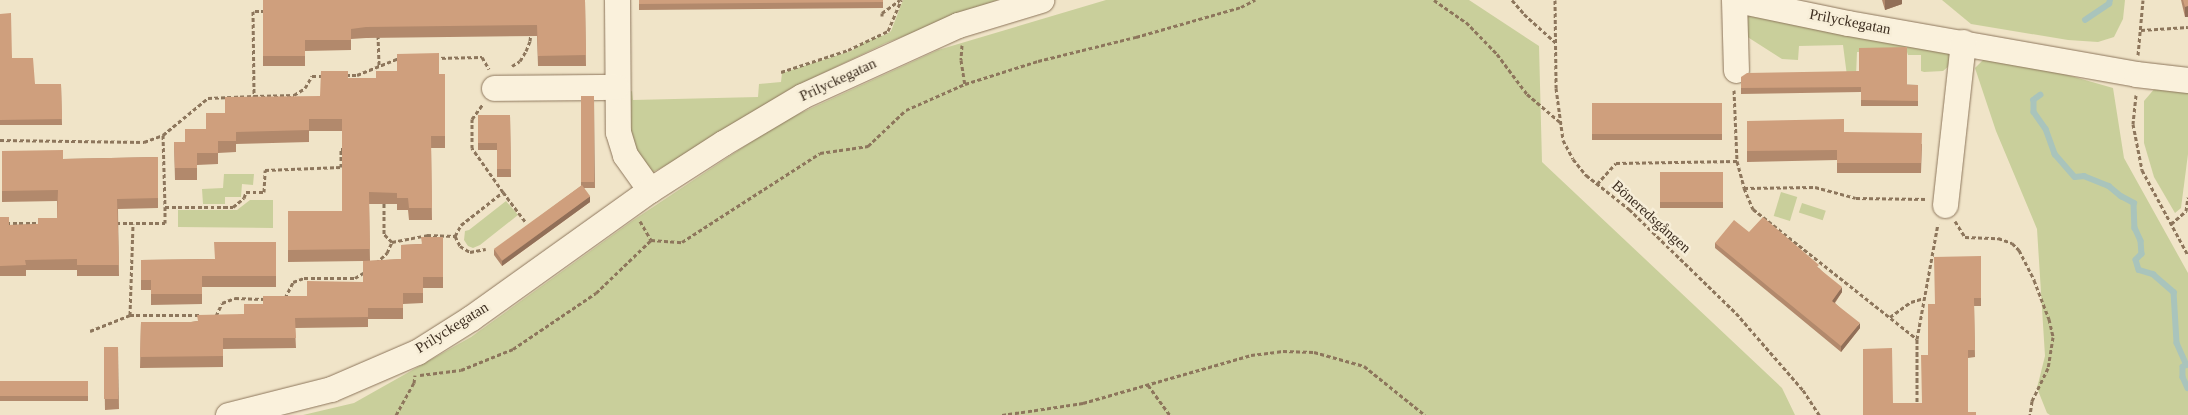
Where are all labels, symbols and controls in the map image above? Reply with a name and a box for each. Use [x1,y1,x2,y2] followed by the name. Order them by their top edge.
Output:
[1808,5,1892,39] street label: Prilyckegatan
[797,54,879,106] street label: Prilyckegatan
[1608,177,1694,257] street label: Böneredsgången
[412,299,492,357] street label: Prilyckegatan

